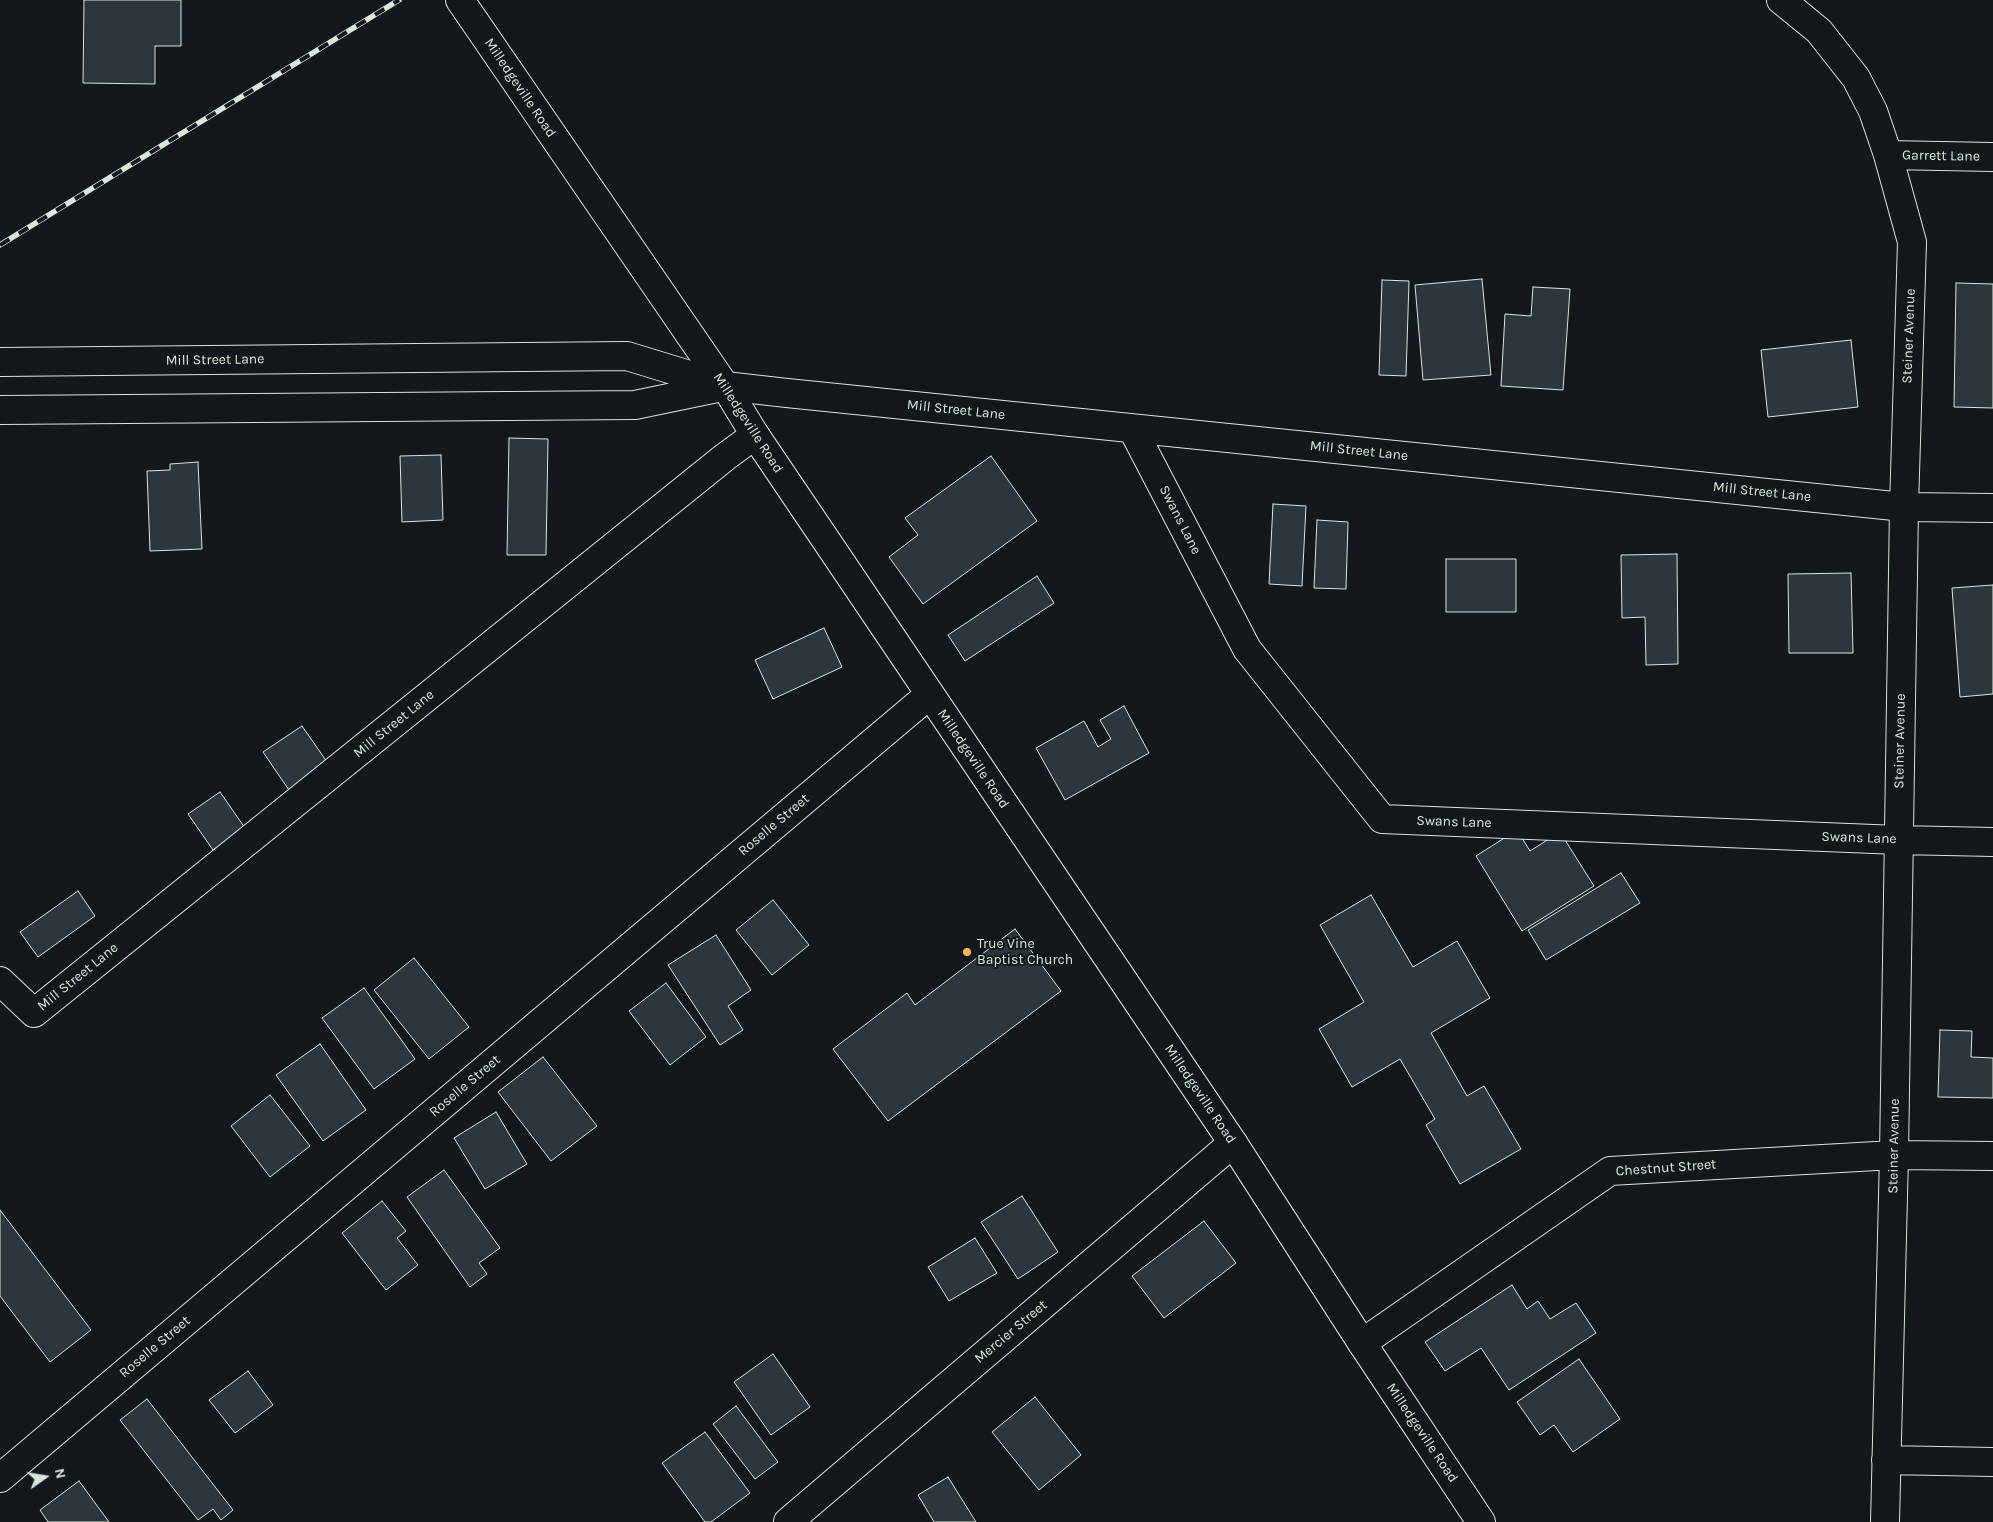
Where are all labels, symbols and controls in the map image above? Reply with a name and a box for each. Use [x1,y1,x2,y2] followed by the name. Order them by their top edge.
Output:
[481,35,559,141] street label: Milledgeville Road
[1902,147,1980,165] street label: Garrett Lane
[1899,288,1919,384] street label: Steiner Avenue
[165,351,265,369] street label: Mill Street Lane
[709,370,787,476] street label: Milledgeville Road
[906,396,1006,424] street label: Mill Street Lane
[1309,437,1409,465] street label: Mill Street Lane
[1712,478,1812,506] street label: Mill Street Lane
[1155,483,1205,557] street label: Swans Lane
[350,686,438,762] street label: Mill Street Lane
[1891,693,1909,789] street label: Steiner Avenue
[934,706,1012,812] street label: Milledgeville Road
[735,790,813,860] street label: Roselle Street
[1416,812,1492,832] street label: Swans Lane
[1821,828,1897,848] street label: Swans Lane
[977,936,1073,969] place label: True Vine Baptist Church
[34,939,122,1015] street label: Mill Street Lane
[961,946,973,958] marker: True Vine Baptist Church
[1161,1041,1239,1147] street label: Milledgeville Road
[426,1051,504,1121] street label: Roselle Street
[1885,1098,1903,1194] street label: Steiner Avenue
[1615,1156,1717,1180] street label: Chestnut Street
[971,1297,1051,1367] street label: Mercier Street
[116,1312,194,1382] street label: Roselle Street
[1383,1380,1461,1486] street label: Milledgeville Road
[20,1452,70,1502] north arrow
[51,1467,70,1480] text: N

